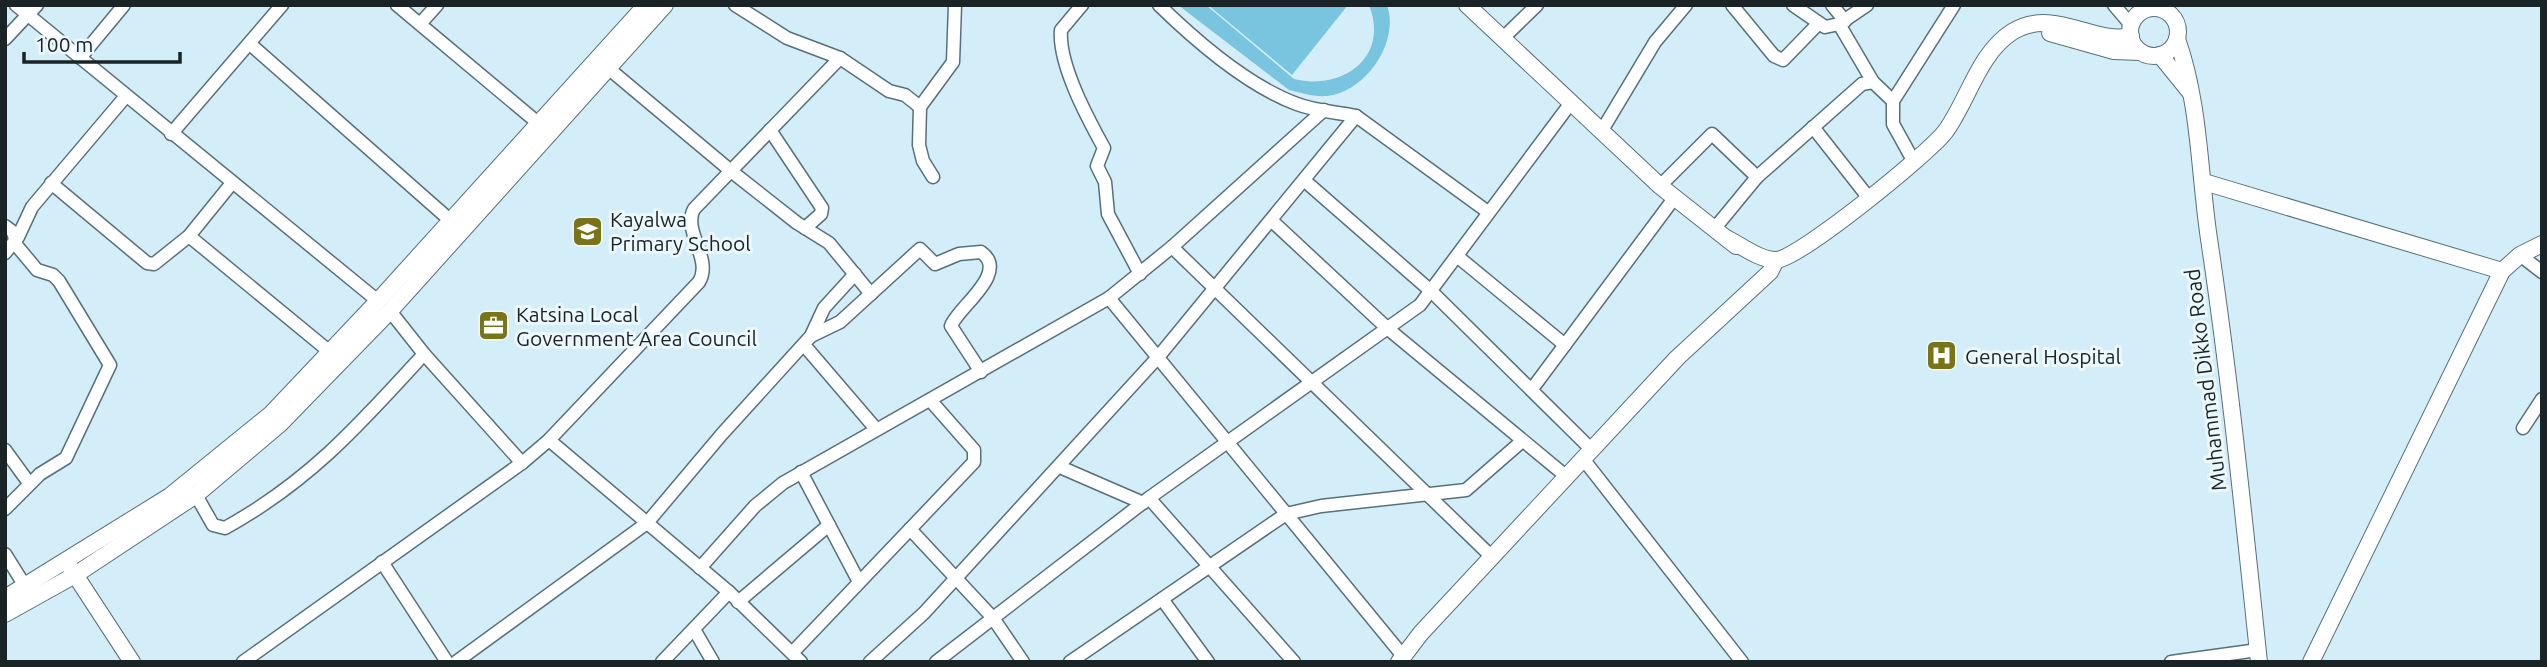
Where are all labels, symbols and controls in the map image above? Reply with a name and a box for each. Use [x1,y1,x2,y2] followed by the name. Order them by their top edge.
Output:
[24,21,180,65] scale bar
[35,32,93,56] text: 100 m
[610,207,751,255] place label: Kayalwa Primary School
[570,214,604,248] school or university icon: Kayalwa Primary School
[2179,268,2231,492] street label: Muhammad Dikko Road
[516,302,757,350] place label: Katsina Local Government Area Council
[476,309,510,343] office icon: Katsina Local Government Area Council
[1925,339,1959,373] hospital icon: General Hospital
[1965,344,2121,368] place label: General Hospital

